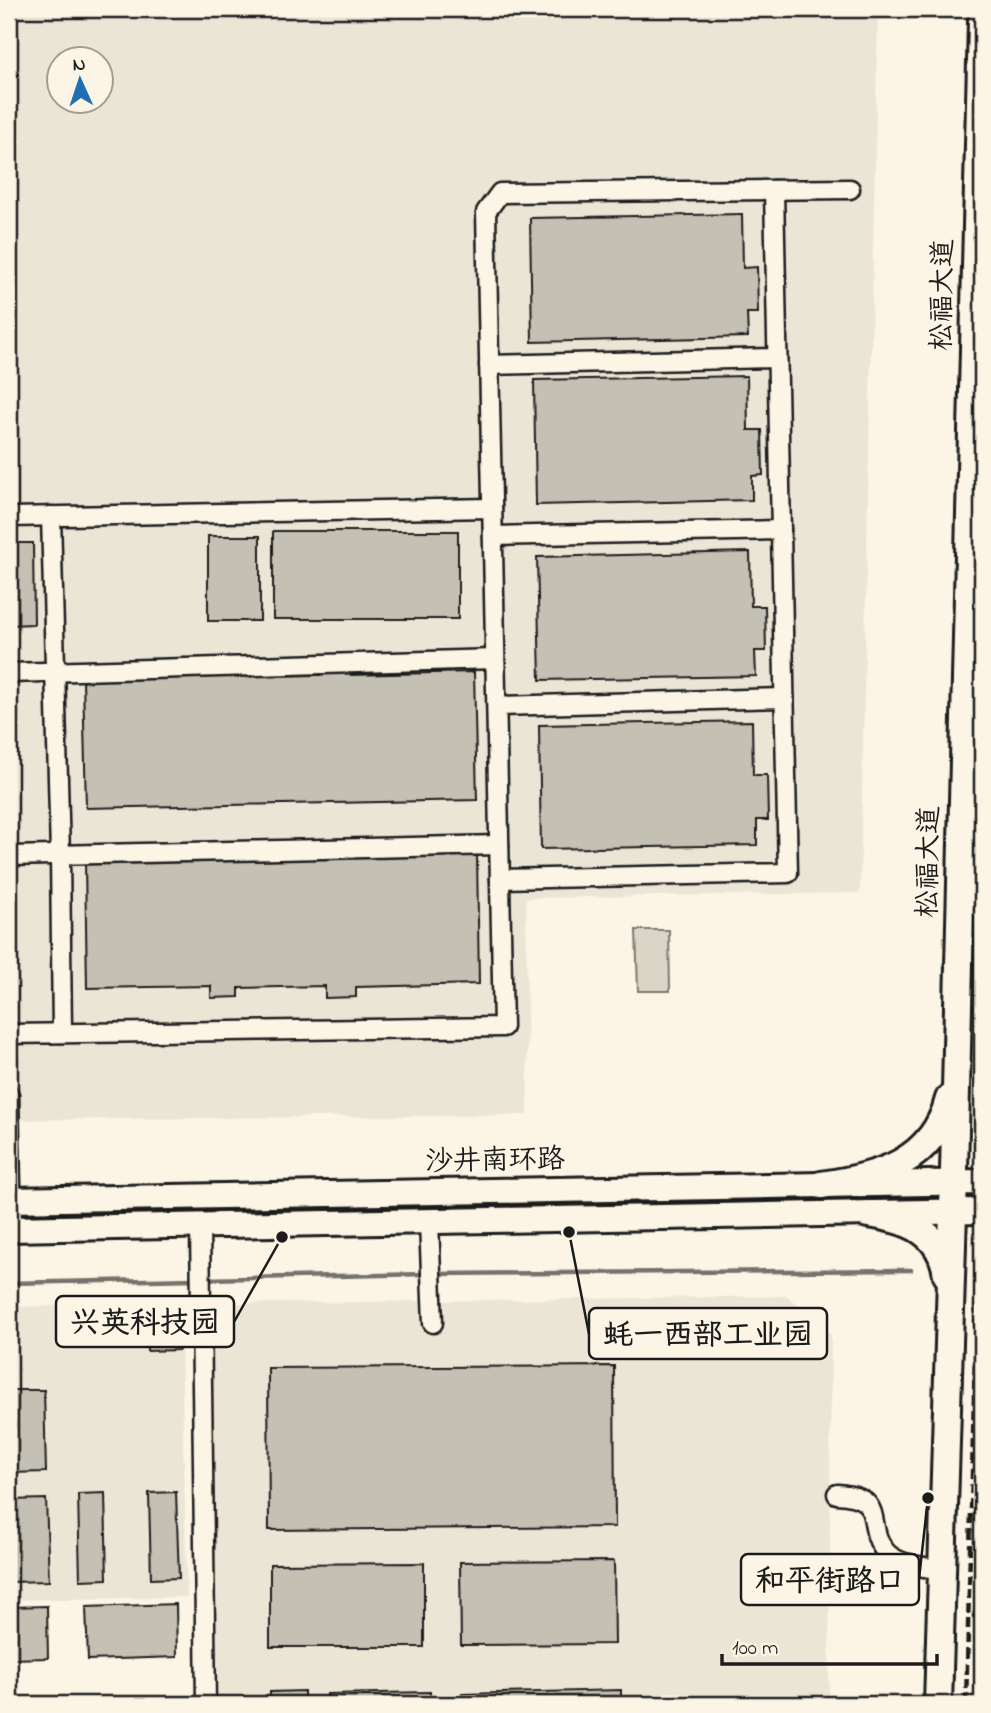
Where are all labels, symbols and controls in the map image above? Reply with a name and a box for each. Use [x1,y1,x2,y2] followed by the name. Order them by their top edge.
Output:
[46,46,116,116] north arrow
[72,52,87,79] text: N
[923,239,965,351] street label: 松福大道
[909,806,951,918] street label: 松福大道
[425,1140,565,1184] street label: 沙井南环路
[56,1296,234,1347] callout: 兴英科技园
[70,1303,220,1347] text: 兴英科技园
[589,1308,827,1359] callout: 蚝一西部工业园
[603,1315,813,1359] text: 蚝一西部工业园
[741,1554,919,1605] callout: 和平街路口
[755,1561,905,1605] text: 和平街路口
[722,1622,937,1666] scale bar
[732,1634,778,1664] text: 100 m

